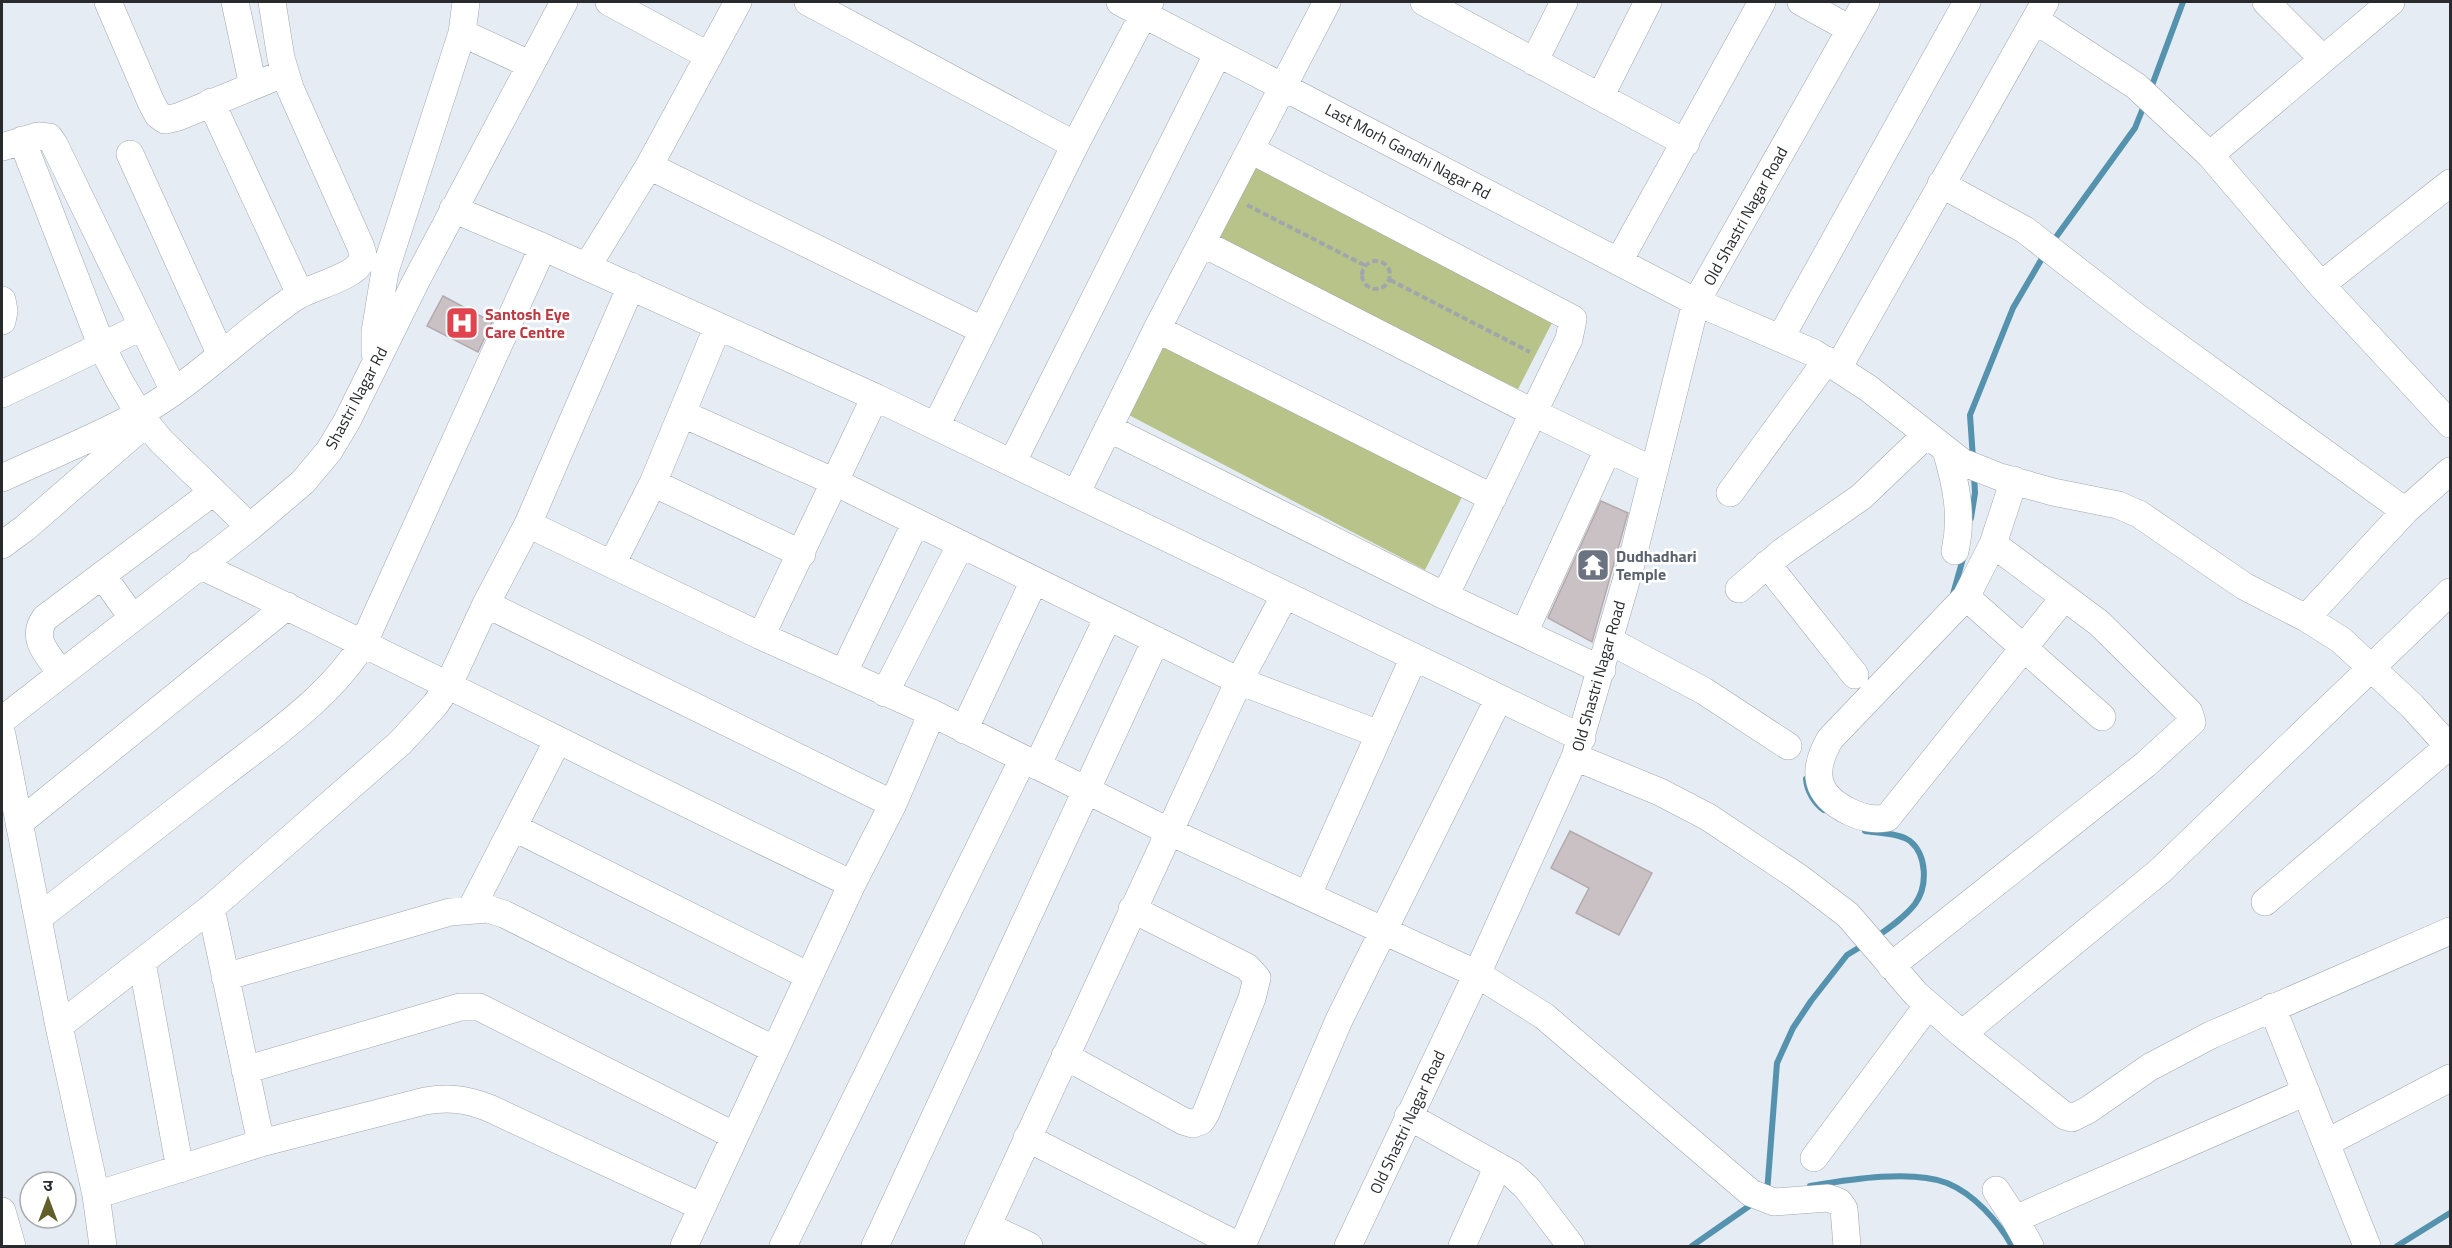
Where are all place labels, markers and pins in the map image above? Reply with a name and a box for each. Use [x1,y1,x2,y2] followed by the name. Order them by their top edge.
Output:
[485,302,570,344] place label: Santosh Eye Care Centre
[444,305,480,341] hospital icon: Santosh Eye Care Centre
[1616,544,1697,586] place label: Dudhadhari Temple
[1575,547,1611,583] temple icon: Dudhadhari Temple

